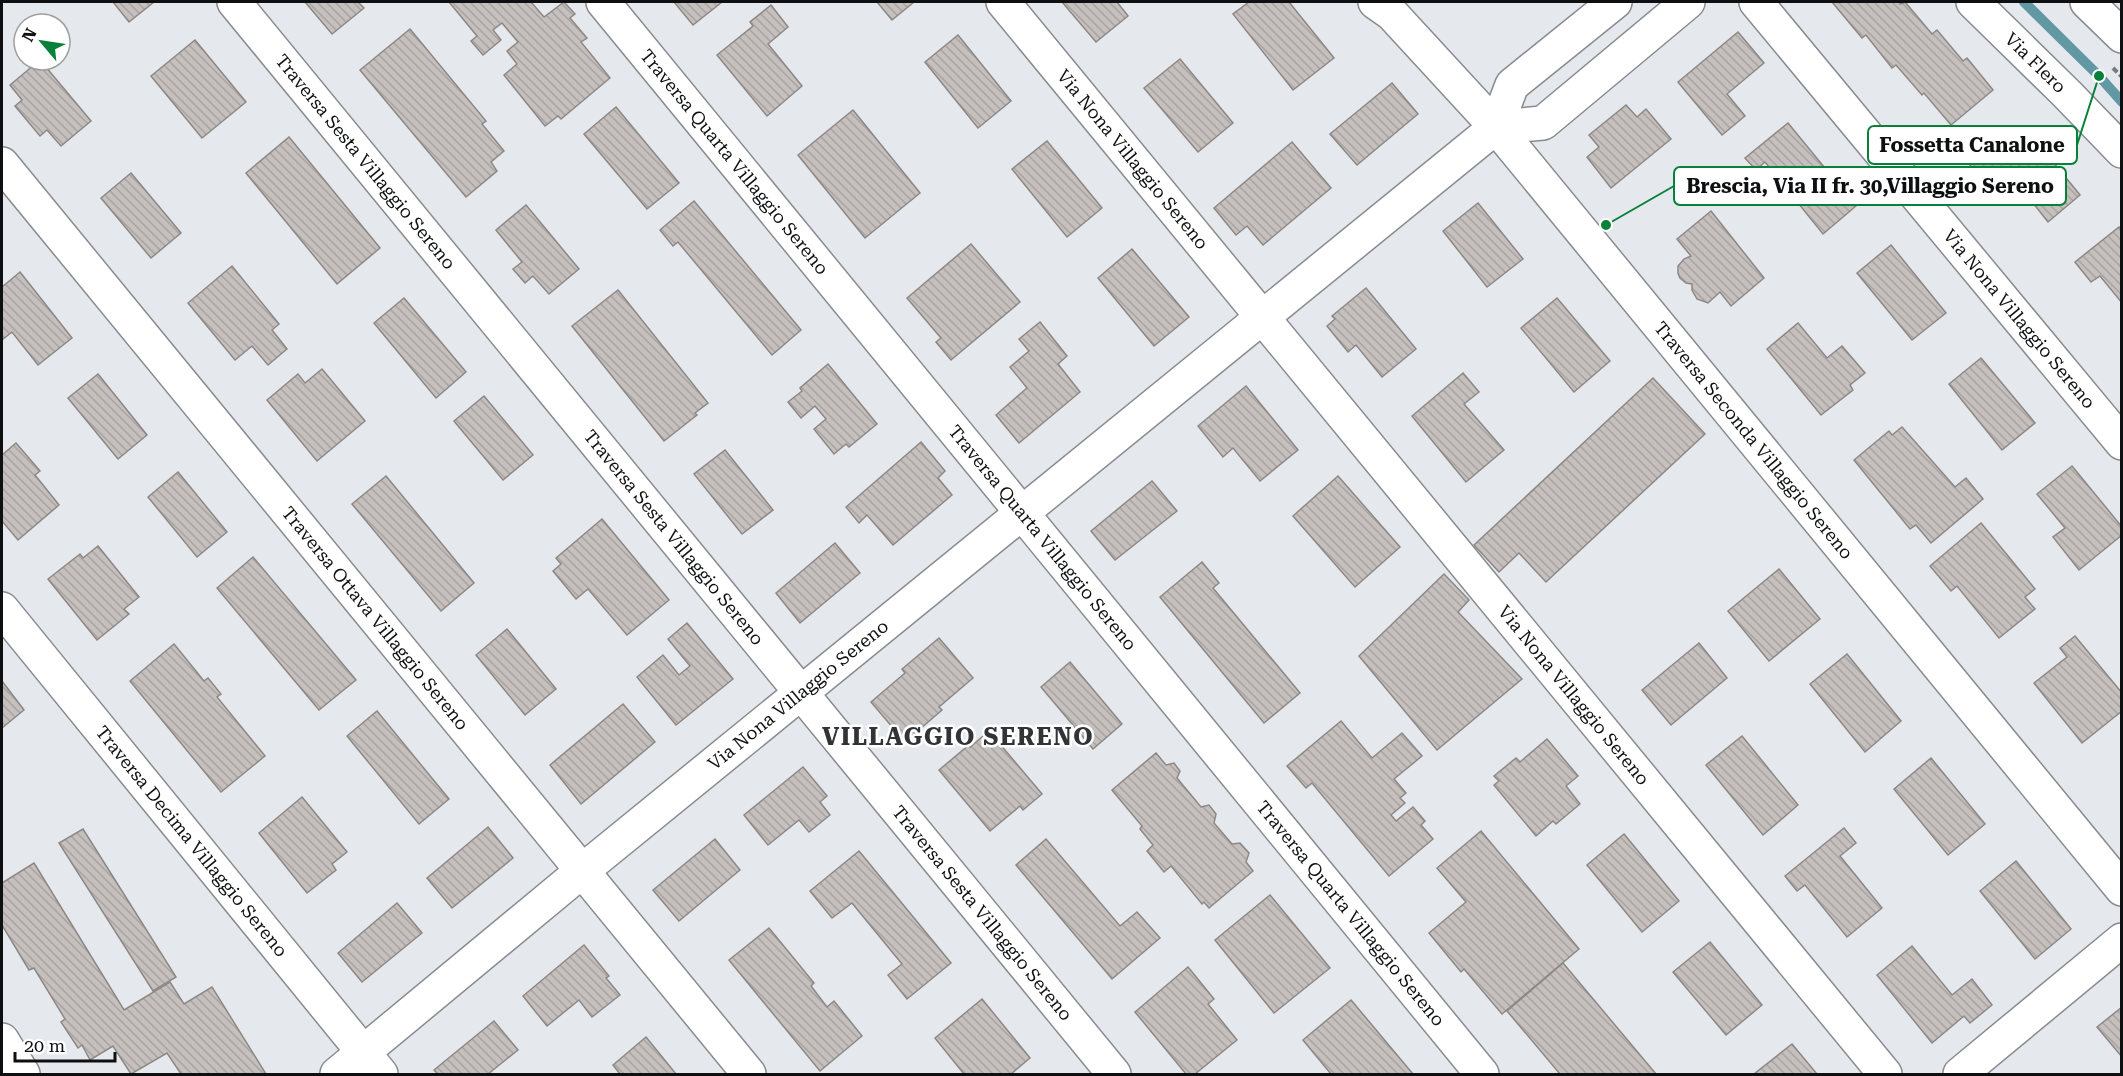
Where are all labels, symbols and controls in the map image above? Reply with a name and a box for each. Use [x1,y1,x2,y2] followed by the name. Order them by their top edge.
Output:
[12,12,72,72] north arrow
[18,25,41,45] text: N
[2001,28,2070,97] street label: Via Flero
[636,45,833,279] street label: Traversa Quarta Villaggio Sereno
[271,50,460,273] street label: Traversa Sesta Villaggio Sereno
[1053,65,1213,253] street label: Via Nona Villaggio Sereno
[1868,126,2077,164] callout: Fossetta Canalone
[1879,133,2065,157] text: Fossetta Canalone
[1674,167,2066,205] callout: Brescia, Via II fr. 30,Villaggio Sereno
[1686,174,2054,198] text: Brescia, Via II fr. 30,Villaggio Sereno
[1939,225,2100,413] street label: Via Nona Villaggio Sereno
[1650,317,1858,563] street label: Traversa Seconda Villaggio Sereno
[944,421,1141,654] street label: Traversa Quarta Villaggio Sereno
[580,426,768,649] street label: Traversa Sesta Villaggio Sereno
[278,502,473,734] street label: Traversa Ottava Villaggio Sereno
[1494,601,1654,789] street label: Via Nona Villaggio Sereno
[704,615,892,774] street label: Via Nona Villaggio Sereno
[92,722,292,961] street label: Traversa Decima Villaggio Sereno
[822,723,1094,751] district label: VILLAGGIO SERENO
[1253,797,1449,1030] street label: Traversa Quarta Villaggio Sereno
[888,801,1077,1025] street label: Traversa Sesta Villaggio Sereno
[15,1025,116,1063] scale bar
[24,1035,65,1056] text: 20 m

